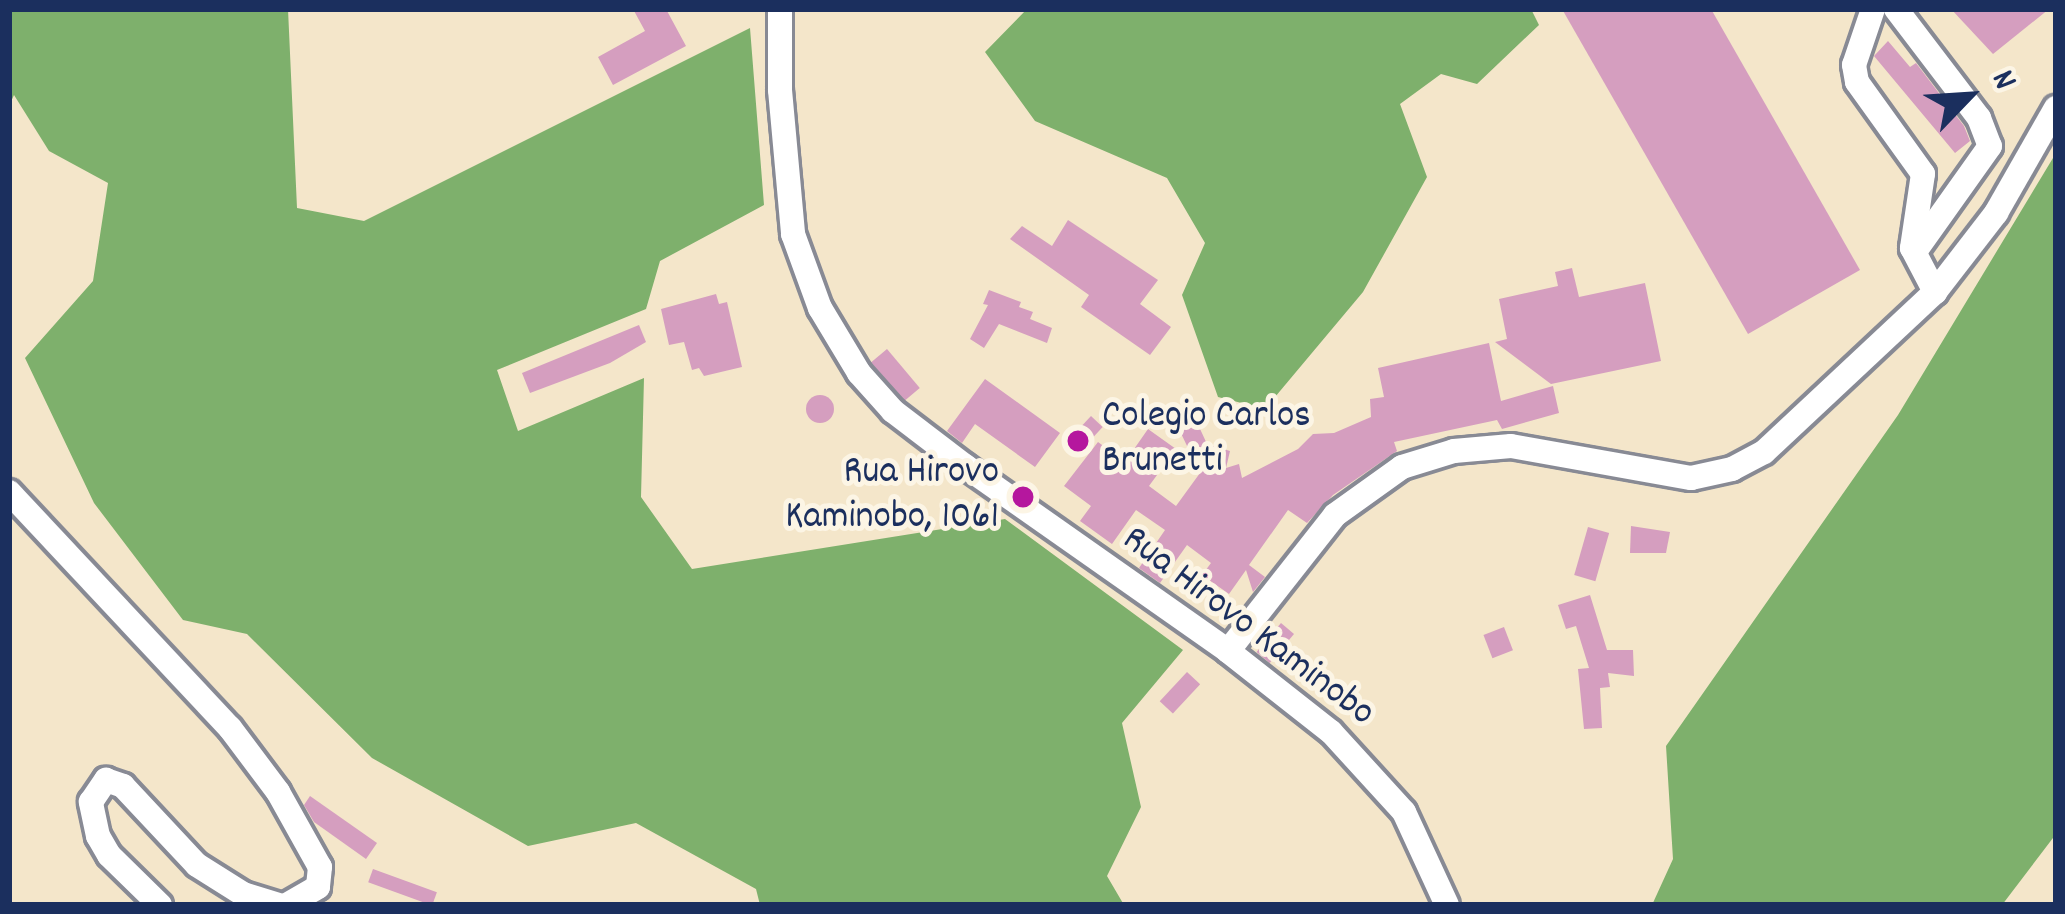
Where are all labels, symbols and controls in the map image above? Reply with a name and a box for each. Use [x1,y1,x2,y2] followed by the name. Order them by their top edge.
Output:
[1909,36,2029,156] north arrow
[1977,63,2027,98] text: N
[1102,396,1311,487] place label: Colegio Carlos Brunetti
[1065,428,1091,454] marker: Colegio Carlos Brunetti
[785,452,999,543] place label: Rua Hirovo Kaminobo, 1061
[1010,484,1036,510] marker: Rua Hirovo Kaminobo, 1061
[1111,518,1383,738] street label: Rua Hirovo Kaminobo

